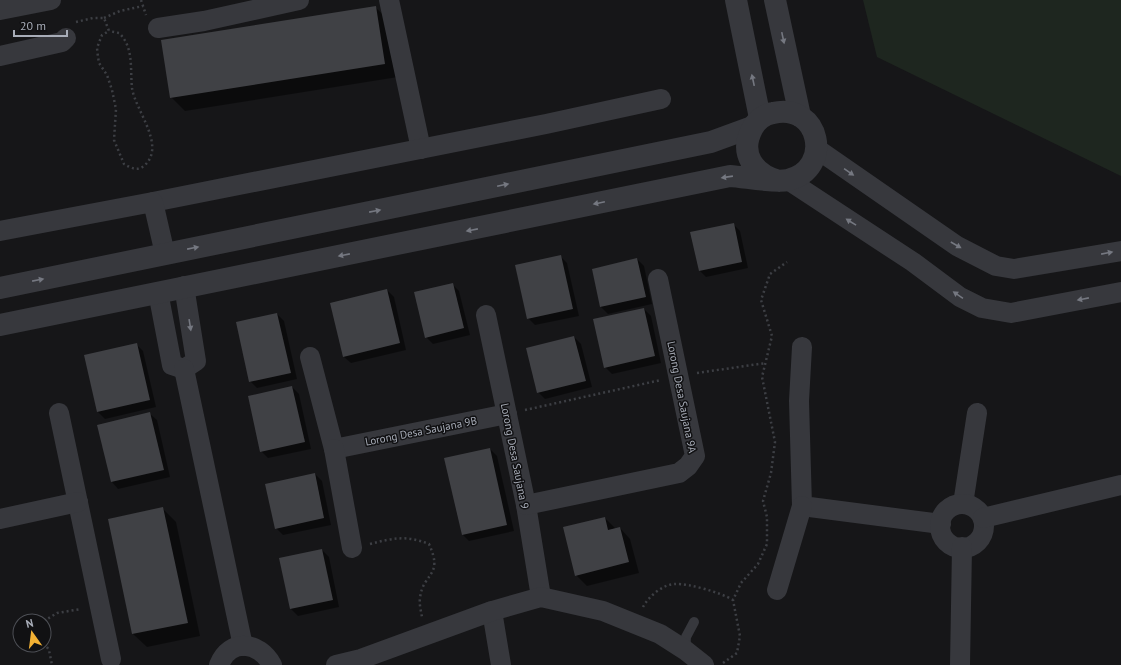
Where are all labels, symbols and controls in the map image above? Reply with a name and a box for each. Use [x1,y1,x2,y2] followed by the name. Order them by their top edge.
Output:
[14,12,67,38] scale bar
[20,18,46,33] text: 20 m
[781,32,787,44] one-way arrow
[749,74,755,86] one-way arrow
[843,168,854,176] one-way arrow
[721,174,733,180] one-way arrow
[497,182,509,188] one-way arrow
[593,201,605,207] one-way arrow
[369,208,381,214] one-way arrow
[845,218,856,226] one-way arrow
[466,227,478,233] one-way arrow
[950,242,962,249] one-way arrow
[187,245,199,251] one-way arrow
[1101,250,1113,256] one-way arrow
[338,252,351,258] one-way arrow
[32,276,44,282] one-way arrow
[953,291,963,299] one-way arrow
[1077,297,1089,303] one-way arrow
[187,319,193,331] one-way arrow
[664,340,700,455] street label: Lorong Desa Saujana 9A
[498,402,532,510] street label: Lorong Desa Saujana 9
[364,413,478,449] street label: Lorong Desa Saujana 9B
[12,613,52,653] north arrow
[24,616,35,631] text: N

